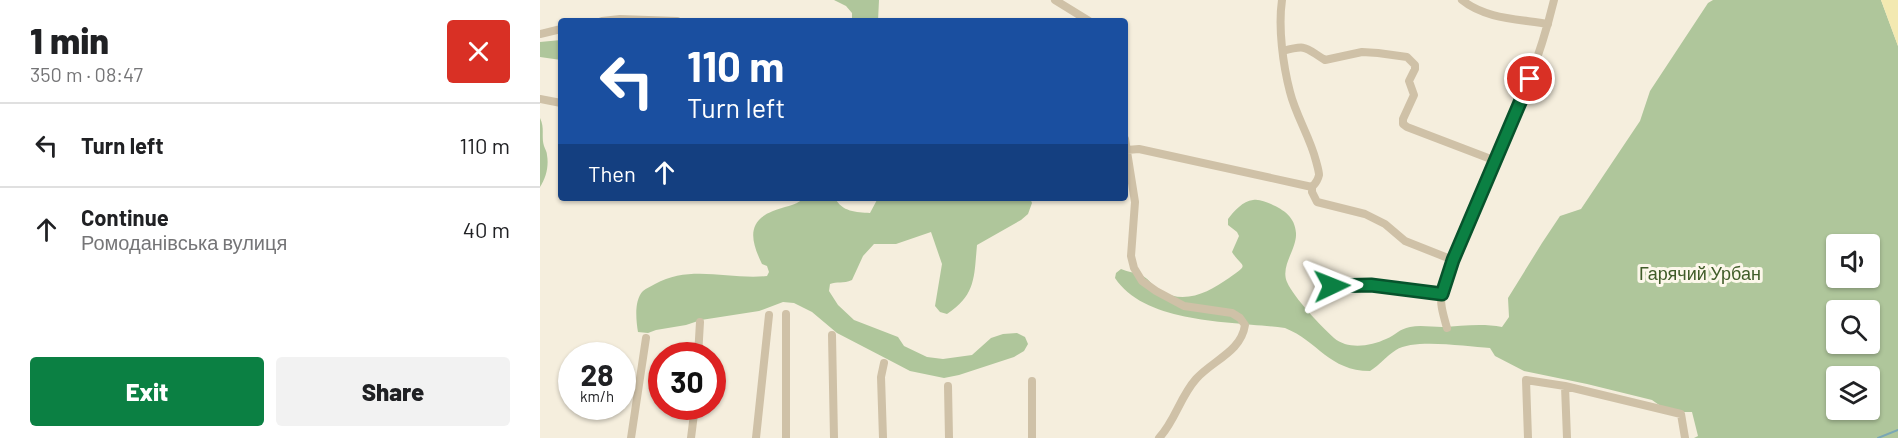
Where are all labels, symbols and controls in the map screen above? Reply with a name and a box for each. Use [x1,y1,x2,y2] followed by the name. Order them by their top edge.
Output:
[30,18,109,61] text: 1 min
[447,20,510,83] button: close
[687,40,784,90] text: 110 m
[588,42,666,120] icon: left
[1504,53,1555,104] pin
[30,62,143,86] text: 350 m · 08:47
[1513,62,1546,95] icon: arrive
[687,91,785,123] text: Turn left
[30,129,63,162] icon: left
[81,132,164,158] text: Turn left
[460,132,510,158] text: 110 m
[648,156,681,189] icon: ahead
[588,160,636,186] text: Then
[81,204,169,230] text: Continue
[30,213,63,246] icon: ahead
[463,216,510,242] text: 40 m
[81,230,287,254] text: Ромоданівська вулиця
[1826,234,1880,420] map controls
[1826,234,1880,288] button: sound
[1300,254,1364,318] position arrow
[1639,262,1761,284] park label: Гарячий Урбан
[1826,300,1880,354] button: search
[648,342,726,420] speed limit sign: 30
[580,356,614,392] text: 28
[30,357,264,426] button: Exit
[276,357,510,426] button: Share
[1826,366,1880,420] button: layers
[580,387,614,405] text: km/h

